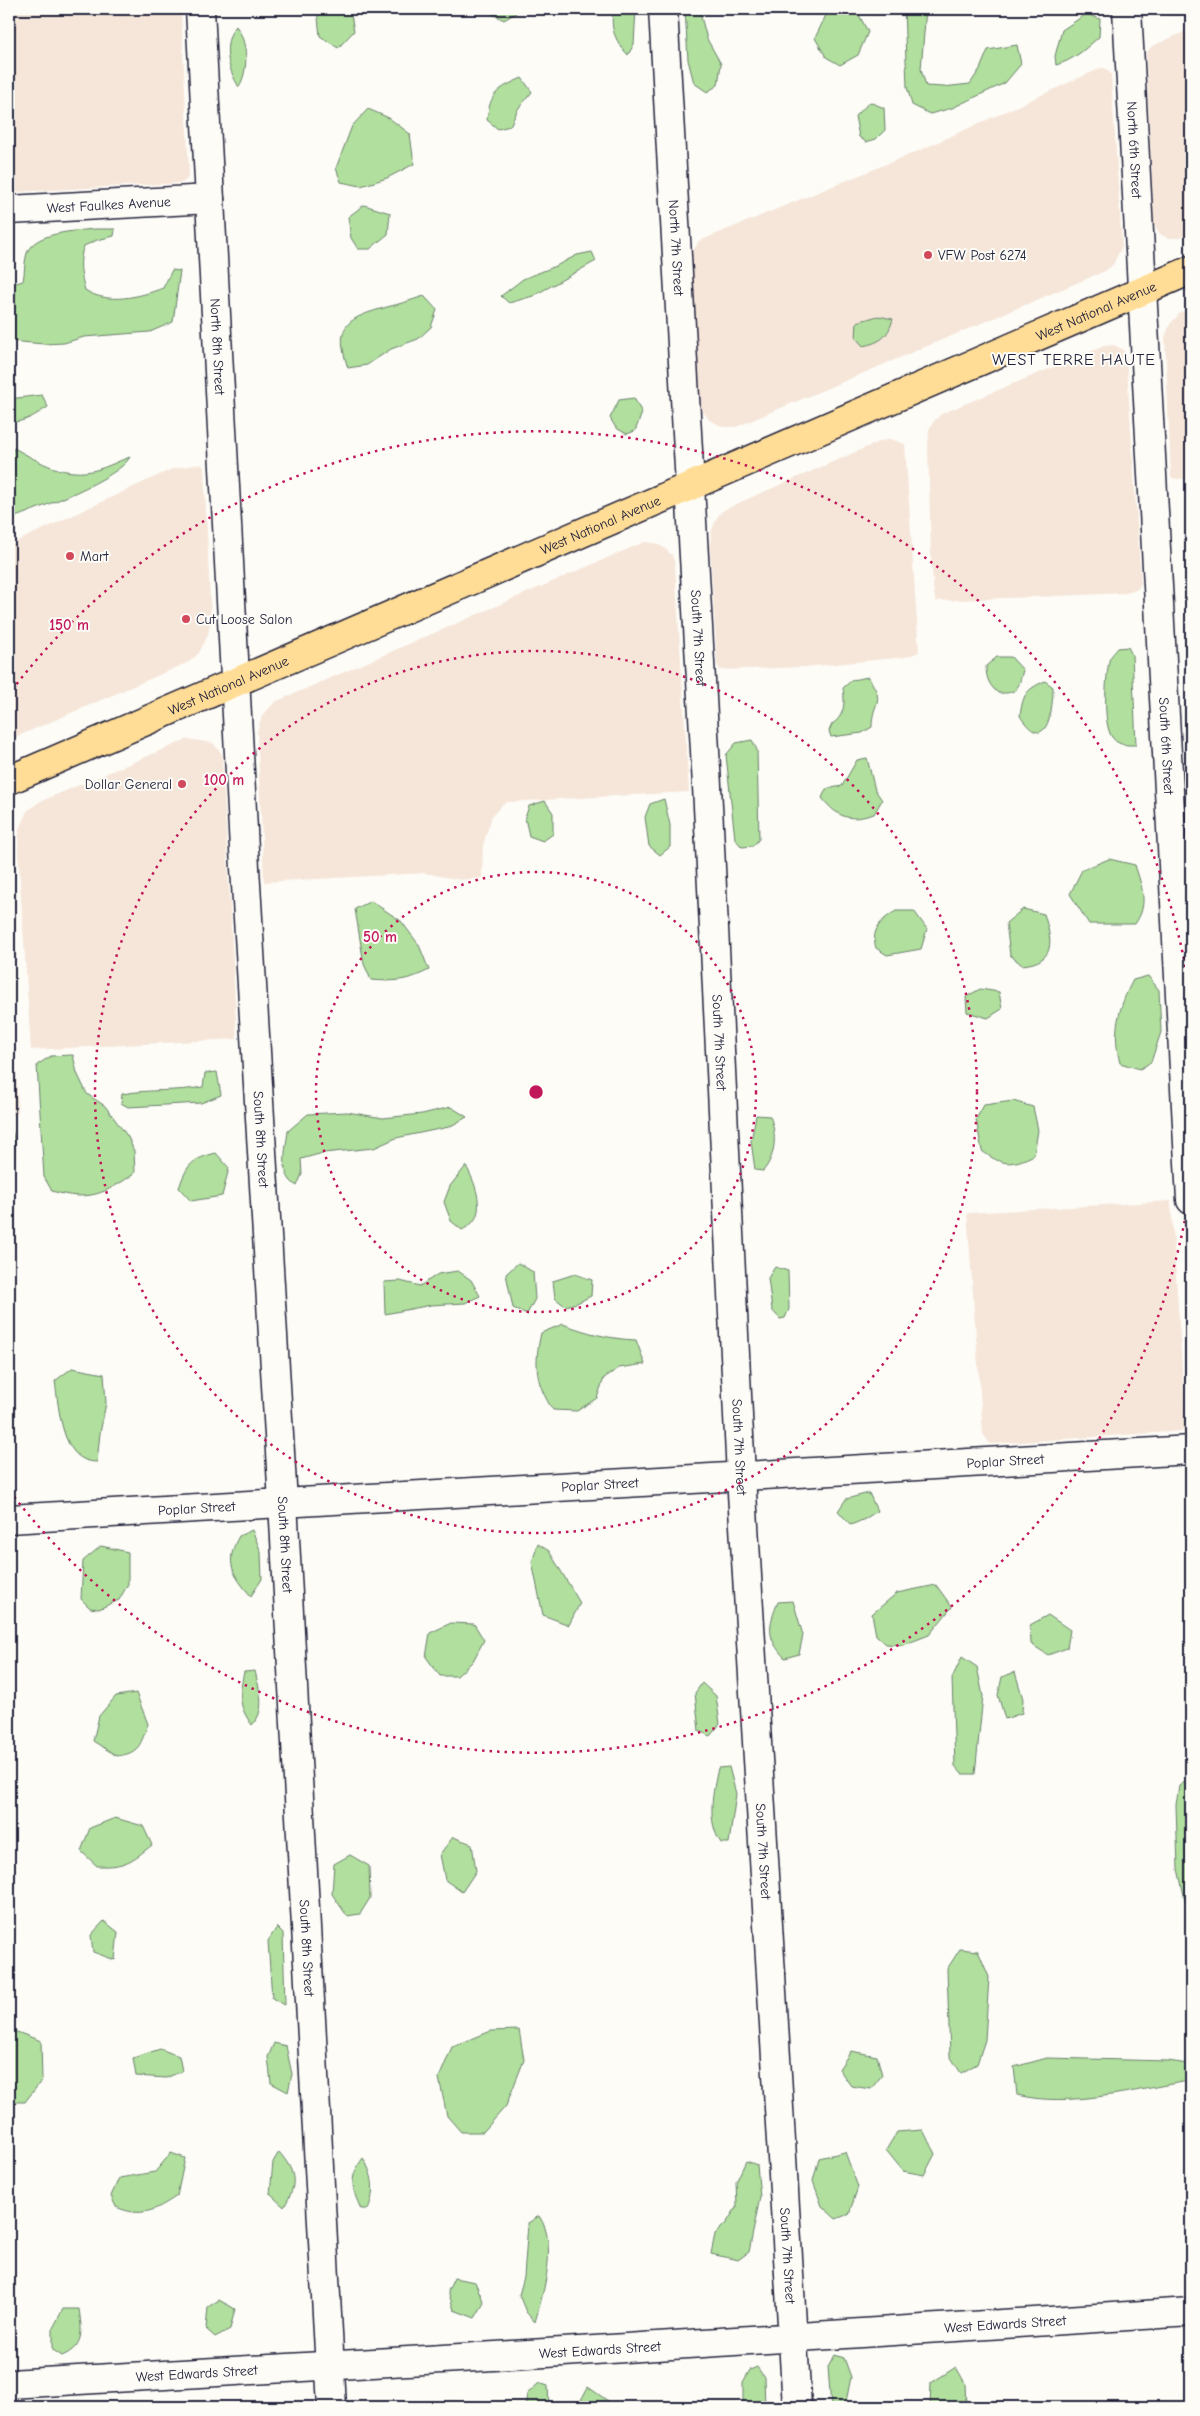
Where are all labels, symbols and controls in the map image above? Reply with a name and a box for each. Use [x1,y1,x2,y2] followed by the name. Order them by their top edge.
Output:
[1123,101,1146,200] street label: North 6th Street
[46,193,171,216] street label: West Faulkes Avenue
[665,199,688,297] street label: North 7th Street
[938,247,1027,264] place label: VFW Post 6274
[922,249,934,261] marker: VFW Post 6274
[1033,278,1159,344] street label: West National Avenue
[207,298,229,396] street label: North 8th Street
[992,351,1156,369] district label: WEST TERRE HAUTE
[538,491,663,558] street label: West National Avenue
[80,548,110,565] place label: Mart
[64,550,76,562] marker: Mart
[687,589,710,688] street label: South 7th Street
[196,611,293,628] place label: Cut Loose Salon
[180,613,192,625] marker: Cut Loose Salon
[49,616,89,634] text: 150 m
[166,652,291,719] street label: West National Avenue
[1155,697,1178,796] street label: South 6th Street
[204,771,244,789] text: 100 m
[85,776,172,793] place label: Dollar General
[176,778,188,790] marker: Dollar General
[363,928,397,946] text: 50 m
[709,994,731,1092] street label: South 7th Street
[527,1083,545,1101] centre of rings
[250,1090,273,1189] street label: South 8th Street
[729,1398,751,1497] street label: South 7th Street
[966,1450,1046,1472] street label: Poplar Street
[561,1474,640,1495] street label: Poplar Street
[274,1496,296,1595] street label: South 8th Street
[157,1497,237,1519] street label: Poplar Street
[752,1803,775,1901] street label: South 7th Street
[296,1899,318,1998] street label: South 8th Street
[777,2207,799,2305] street label: South 7th Street
[944,2311,1068,2336] street label: West Edwards Street
[539,2337,662,2362] street label: West Edwards Street
[135,2361,259,2385] street label: West Edwards Street

